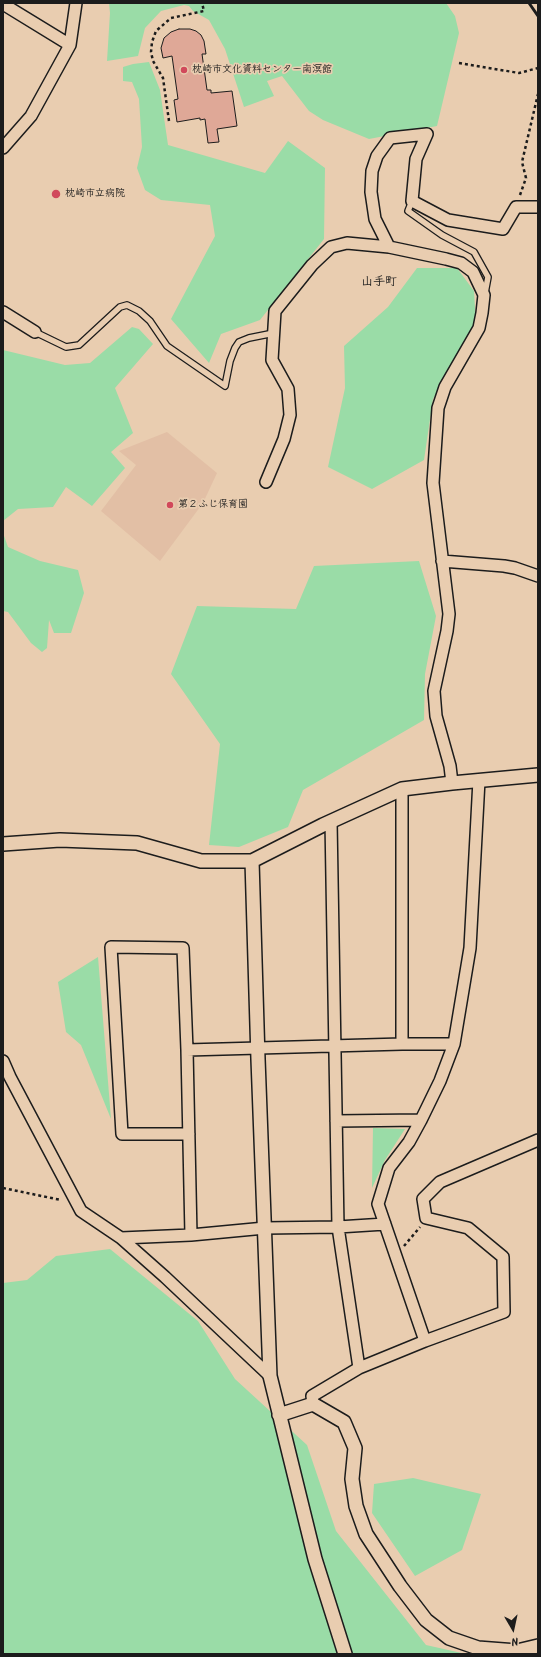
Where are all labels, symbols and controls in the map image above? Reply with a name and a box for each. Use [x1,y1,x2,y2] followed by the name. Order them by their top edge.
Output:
[192,64,332,76] place label: 枕崎市文化資料センター南溟館
[179,65,189,75] marker: 枕崎市文化資料センター南溟館
[50,188,62,200] marker: 枕崎市立病院
[65,188,125,200] place label: 枕崎市立病院
[361,276,397,290] district label: 山手町
[178,499,248,511] place label: 第２ふじ保育園
[165,500,175,510] marker: 第２ふじ保育園
[493,1609,533,1649] north arrow
[510,1631,520,1650] text: N

